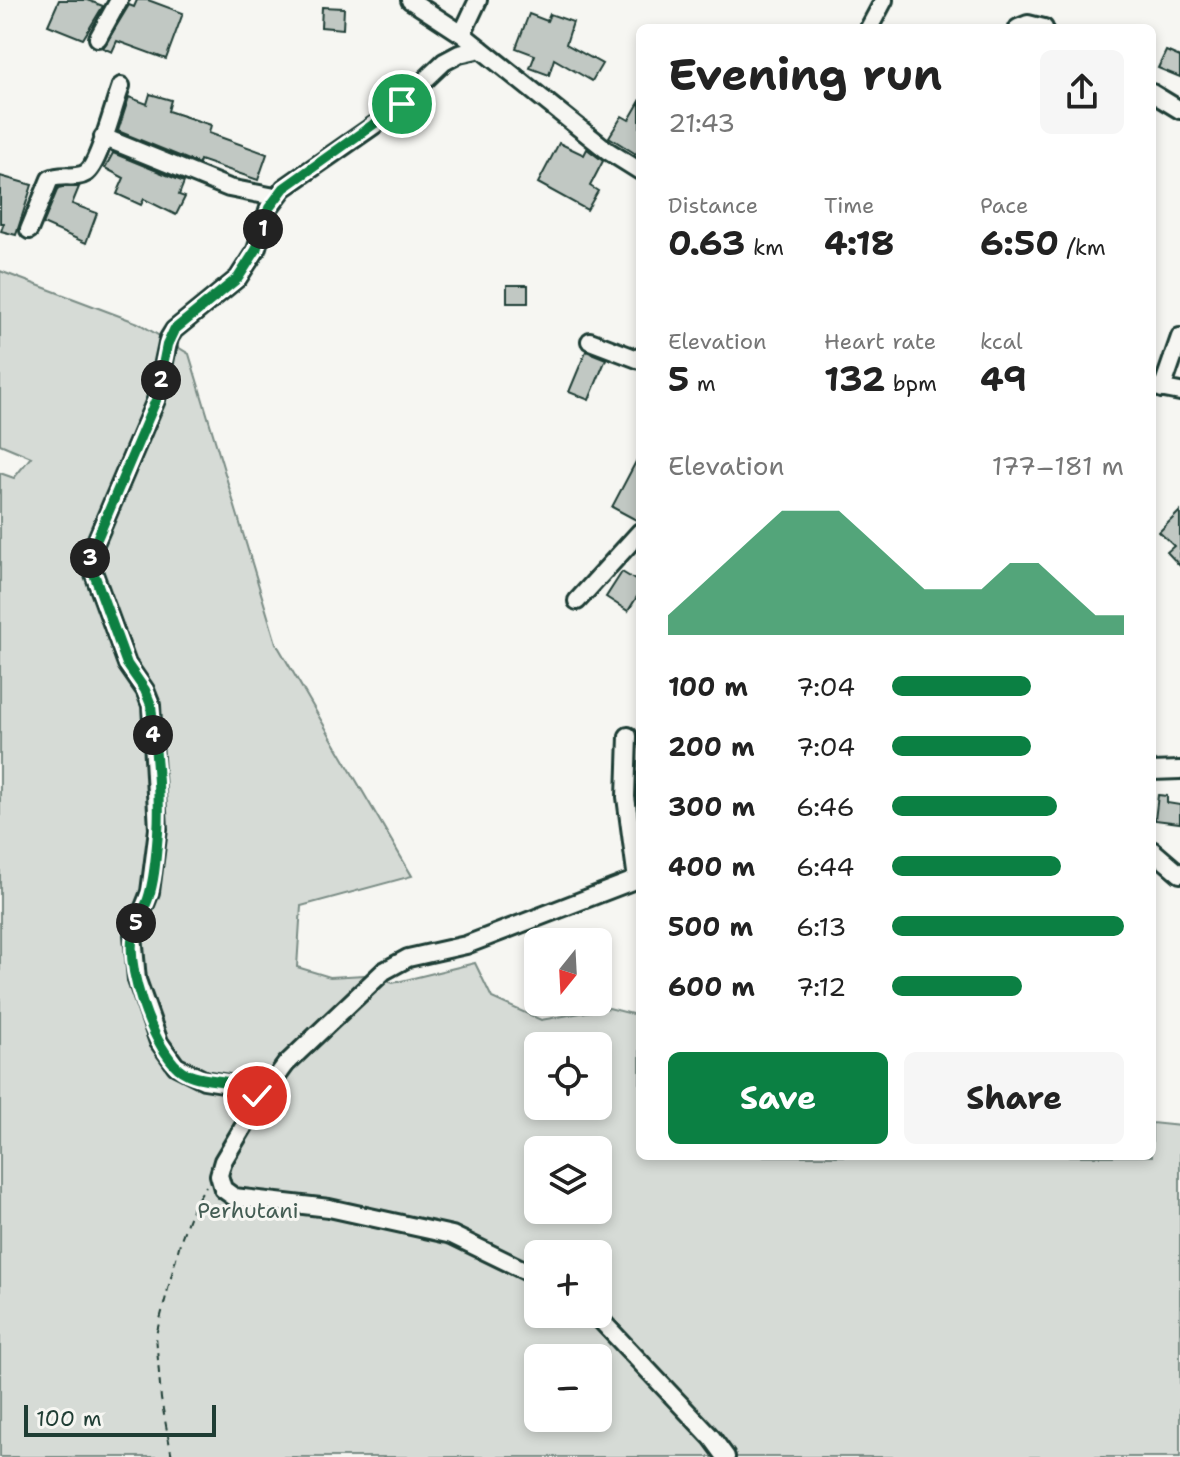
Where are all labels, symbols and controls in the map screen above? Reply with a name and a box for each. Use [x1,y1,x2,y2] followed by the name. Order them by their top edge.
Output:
[668,45,942,104] text: Evening run
[1040,50,1124,134] button: share
[368,70,436,138] pin
[380,82,424,126] icon: arrive
[668,105,735,140] text: 21:43
[668,191,758,220] text: Distance
[824,191,874,220] text: Time
[980,191,1028,220] text: Pace
[243,209,283,249] pin: 1
[258,214,268,243] text: 1
[668,220,745,266] text: 0.63
[824,220,895,266] text: 4:18
[980,220,1059,266] text: 6:50
[745,233,784,262] text: km
[1059,233,1106,262] text: /km
[668,327,766,356] text: Elevation
[824,327,936,356] text: Heart rate
[980,327,1023,356] text: kcal
[668,356,689,402] text: 5
[824,356,885,402] text: 132
[980,356,1027,402] text: 49
[141,360,181,400] pin: 2
[153,365,169,394] text: 2
[689,369,716,398] text: m
[885,369,937,398] text: bpm
[668,448,784,483] text: Elevation
[992,448,1124,483] text: 177–181 m
[70,538,110,578] pin: 3
[82,543,98,572] text: 3
[668,669,748,704] text: 100 m
[796,669,855,704] text: 7:04
[133,715,173,755] pin: 4
[145,720,161,749] text: 4
[668,729,755,764] text: 200 m
[796,729,855,764] text: 7:04
[668,789,755,824] text: 300 m
[796,789,855,824] text: 6:46
[668,849,755,884] text: 400 m
[796,849,855,884] text: 6:44
[116,903,156,943] pin: 5
[129,908,143,937] text: 5
[668,909,753,944] text: 500 m
[796,909,846,944] text: 6:13
[524,928,612,1016] north arrow
[524,928,612,1432] map controls
[668,969,755,1004] text: 600 m
[796,969,846,1004] text: 7:12
[524,1032,612,1120] button: locate
[668,1052,888,1144] button: Save
[904,1052,1124,1144] button: Share
[223,1062,291,1130] pin
[235,1074,279,1118] icon: check
[524,1136,612,1224] button: layers
[197,1196,299,1225] park label: Perhutani
[524,1240,612,1328] button: +
[524,1344,612,1432] button: −
[24,1401,216,1437] scale bar
[36,1404,102,1433] text: 100 m

